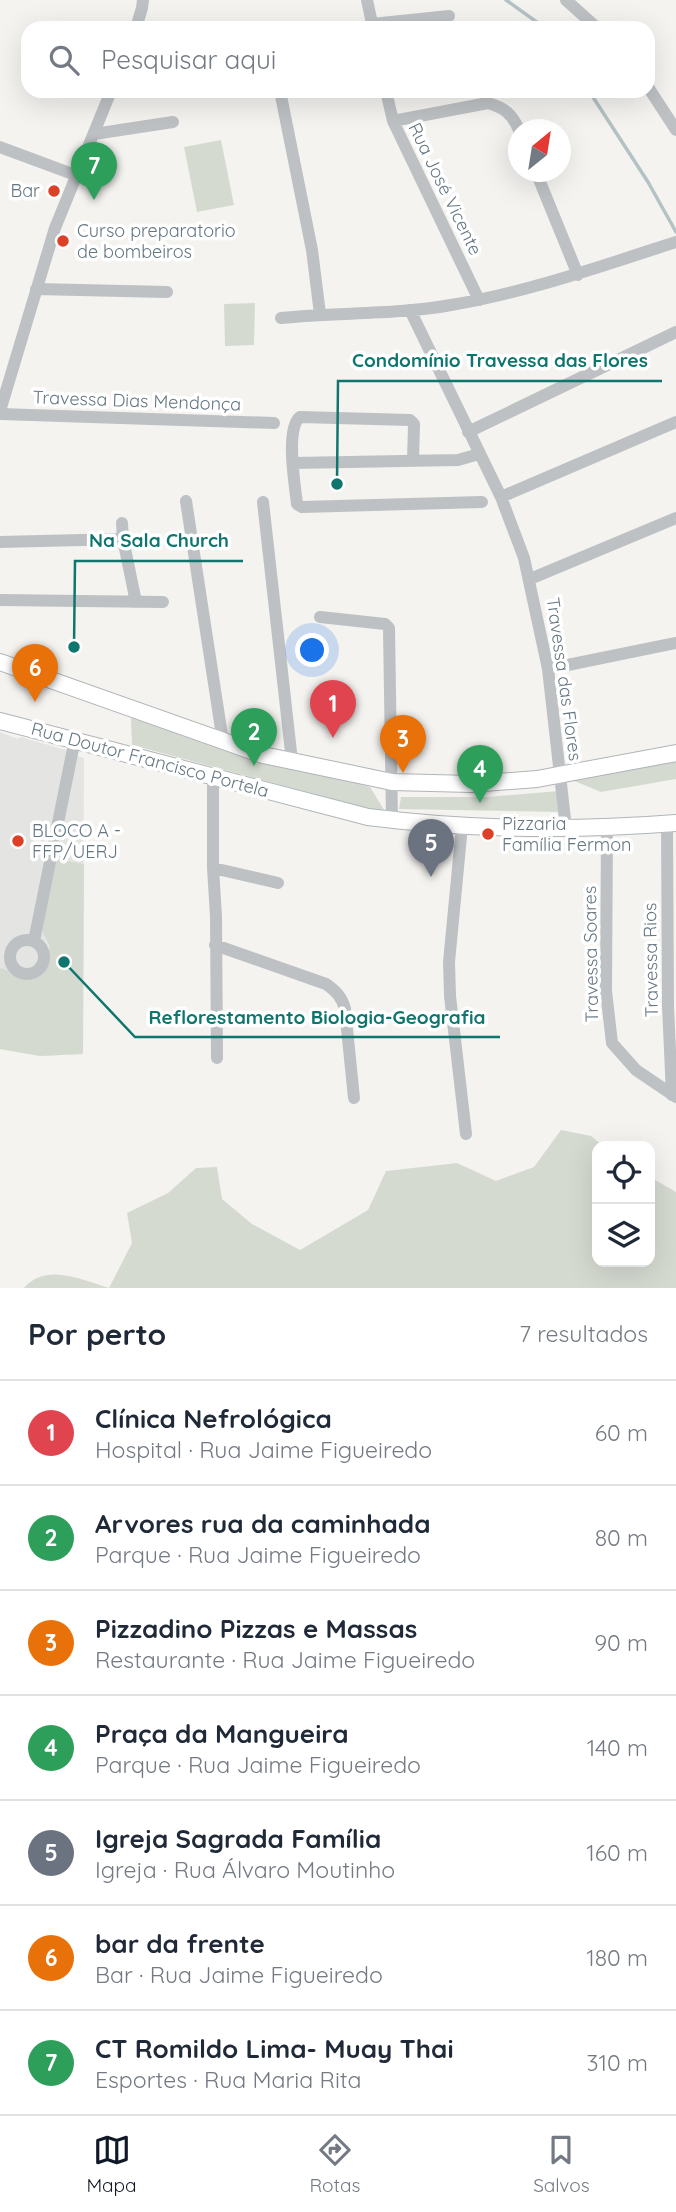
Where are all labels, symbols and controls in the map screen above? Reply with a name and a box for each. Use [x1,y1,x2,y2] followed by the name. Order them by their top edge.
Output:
[21,21,655,98] search box
[45,41,83,79] icon: search
[101,43,276,76] text: Pesquisar aqui
[403,119,487,259] street label: Rua José Vicente
[508,119,571,182] north arrow
[71,142,117,200] pin: 7
[10,179,40,202] place label: Bar
[46,183,62,199] marker: Bar
[77,219,236,263] place label: Curso preparatorio de bombeiros
[55,233,71,249] marker: Curso preparatorio de bombeiros
[338,341,662,381] callout: Condomínio Travessa das Flores
[352,348,648,372] text: Condomínio Travessa das Flores
[32,385,242,416] street label: Travessa Dias Mendonça
[75,521,243,561] callout: Na Sala Church
[89,528,229,552] text: Na Sala Church
[542,596,587,762] street label: Travessa das Flores
[295,633,329,667] your location
[12,644,58,702] pin: 6
[310,680,356,738] pin: 1
[231,708,277,766] pin: 2
[380,715,426,773] pin: 3
[29,717,272,802] street label: Rua Doutor Francisco Portela
[457,745,503,803] pin: 4
[502,812,632,856] place label: Pizzaria Família Fermon
[32,819,121,863] place label: BLOCO A - FFP/UERJ
[408,819,454,877] pin: 5
[480,826,496,842] marker: Pizzaria Família Fermon
[10,833,26,849] marker: BLOCO A - FFP/UERJ
[578,885,603,1023] street label: Travessa Soares
[638,902,663,1018] street label: Travessa Rios
[135,997,500,1037] callout: Reflorestamento Biologia-Geografia
[149,1005,486,1029] text: Reflorestamento Biologia-Geografia
[592,1141,655,1267] map controls
[592,1141,655,1204] button: locate
[592,1204,655,1267] button: layers
[28,1315,166,1353] text: Por perto
[519,1319,648,1348] text: 7 resultados
[95,1402,332,1435] text: Clínica Nefrológica
[47,1418,55,1447] text: 1
[595,1418,648,1447] text: 60 m
[95,1435,432,1464] text: Hospital · Rua Jaime Figueiredo
[95,1507,431,1540] text: Arvores rua da caminhada
[44,1523,58,1552] text: 2
[595,1523,648,1552] text: 80 m
[95,1540,421,1569] text: Parque · Rua Jaime Figueiredo
[95,1612,417,1645] text: Pizzadino Pizzas e Massas
[45,1628,57,1657] text: 3
[594,1628,648,1657] text: 90 m
[95,1645,475,1674] text: Restaurante · Rua Jaime Figueiredo
[95,1717,349,1750] text: Praça da Mangueira
[44,1733,58,1762] text: 4
[587,1733,648,1762] text: 140 m
[95,1750,421,1779] text: Parque · Rua Jaime Figueiredo
[95,1822,381,1855] text: Igreja Sagrada Família
[44,1838,58,1867] text: 5
[586,1838,648,1867] text: 160 m
[95,1855,395,1884] text: Igreja · Rua Álvaro Moutinho
[95,1927,265,1960] text: bar da frente
[45,1943,57,1972] text: 6
[586,1943,648,1972] text: 180 m
[95,1960,383,1989] text: Bar · Rua Jaime Figueiredo
[95,2032,454,2065] text: CT Romildo Lima- Muay Thai
[45,2048,57,2077] text: 7
[586,2048,648,2077] text: 310 m
[95,2065,362,2094] text: Esportes · Rua Maria Rita
[86,2131,137,2197] tab: Mapa
[309,2131,360,2197] tab: Rotas
[533,2131,590,2197] tab: Salvos

